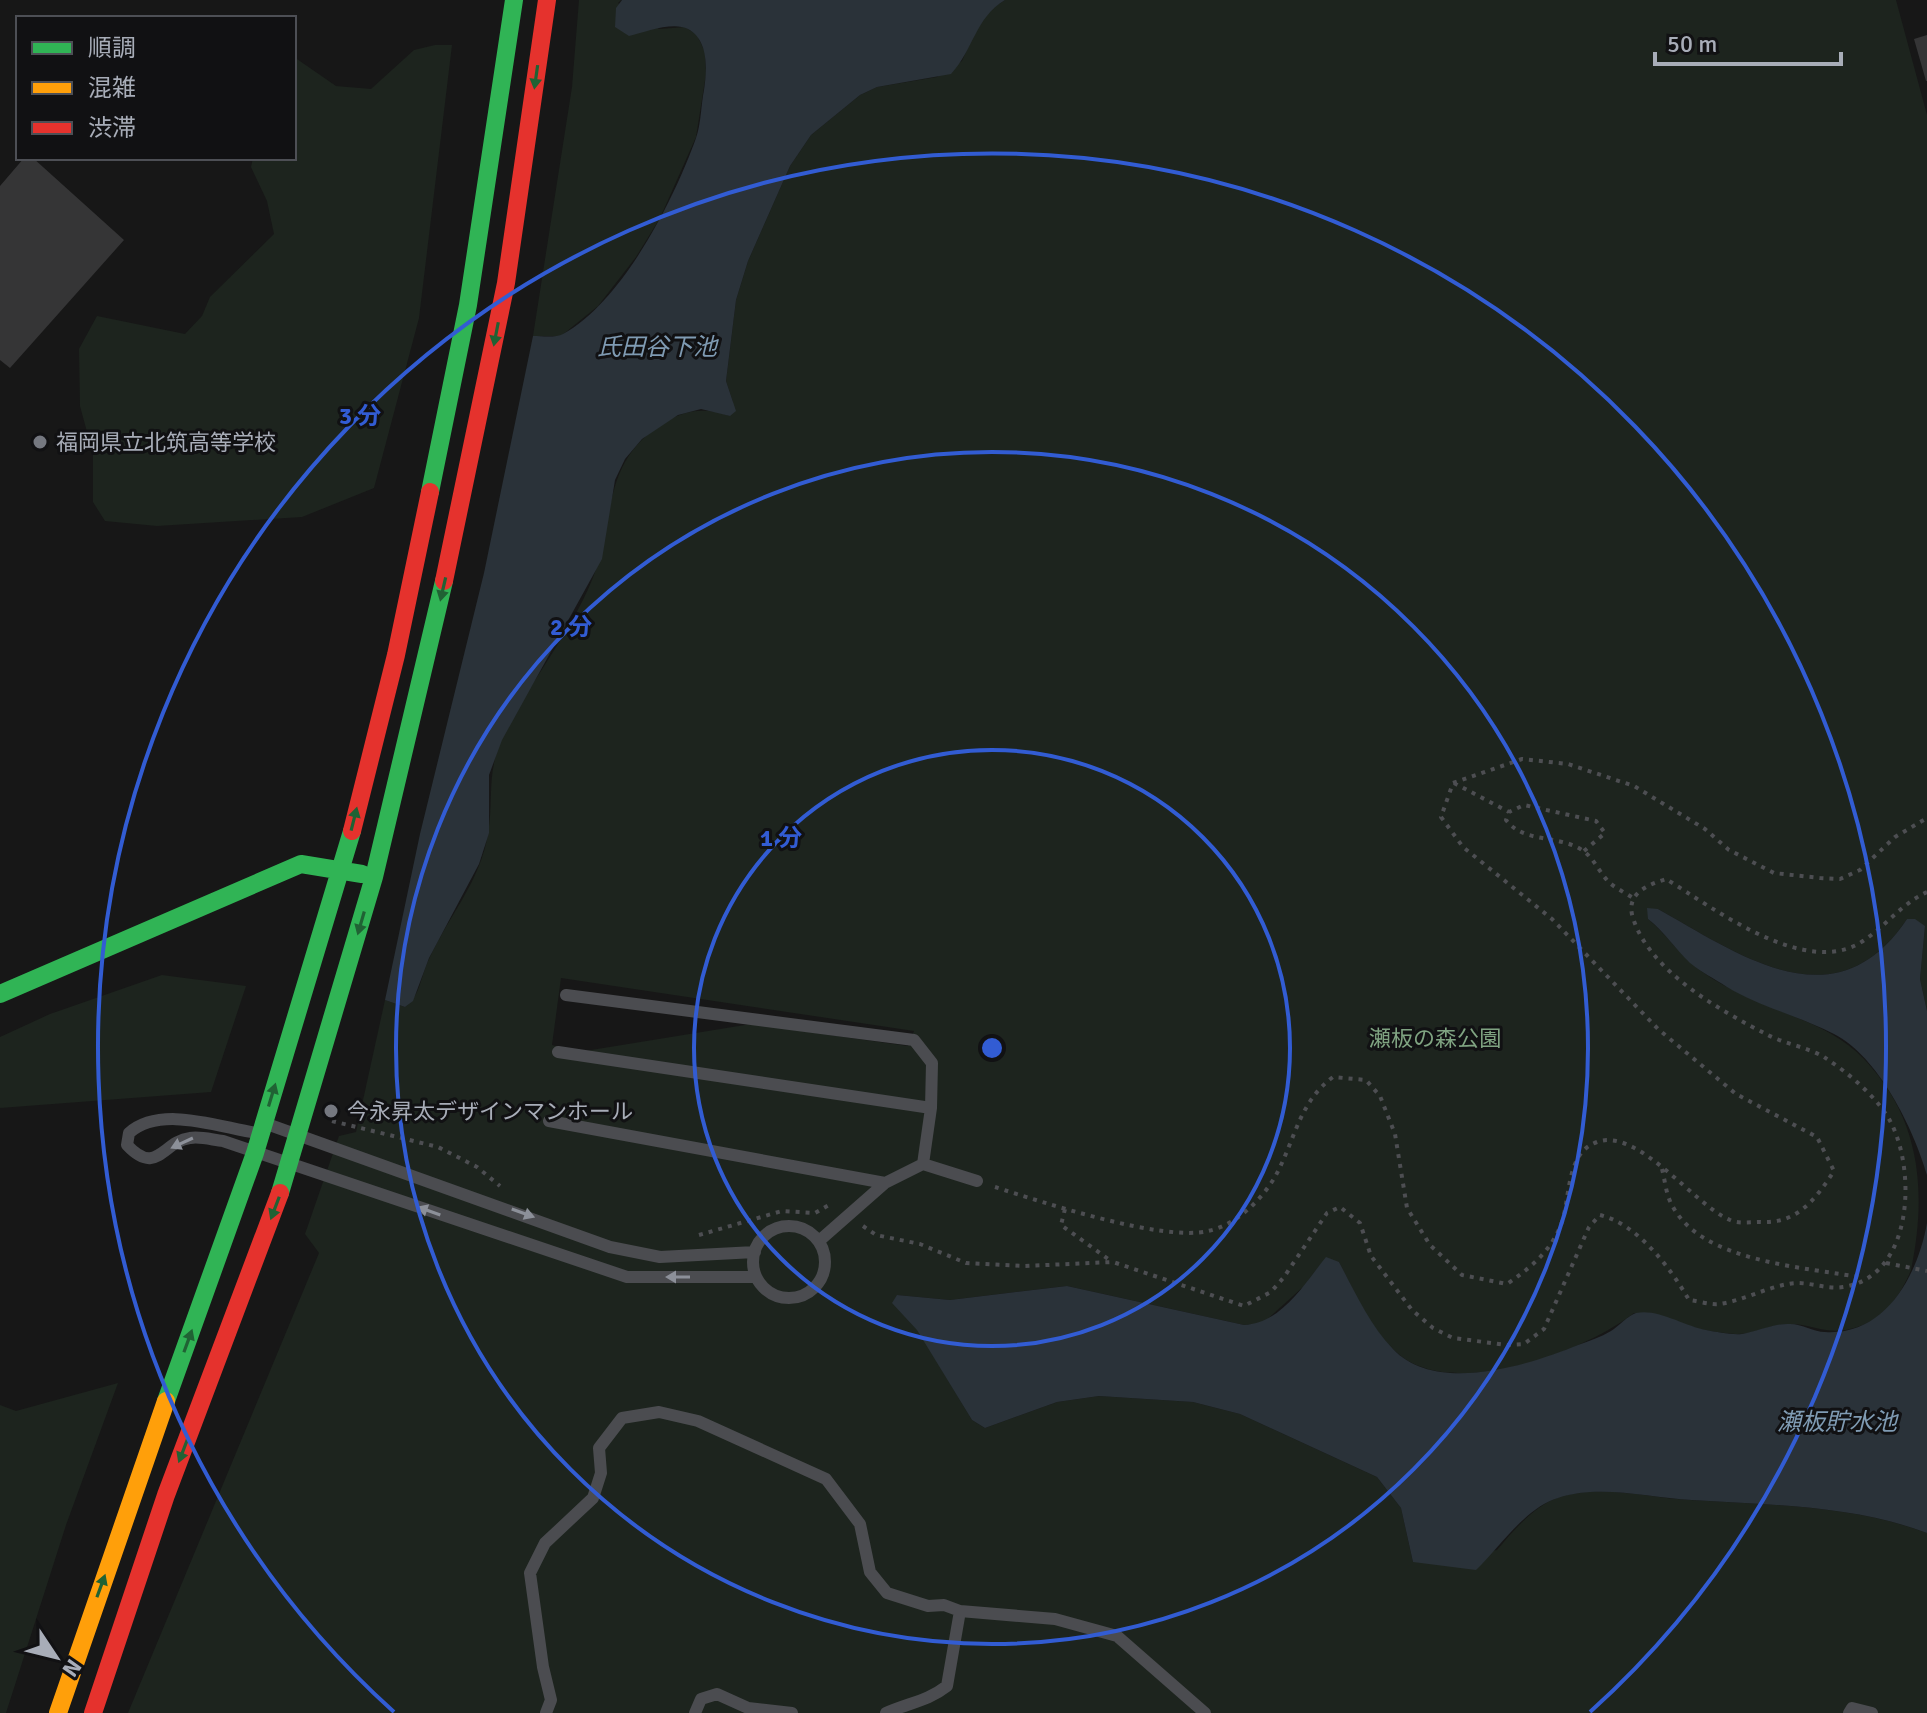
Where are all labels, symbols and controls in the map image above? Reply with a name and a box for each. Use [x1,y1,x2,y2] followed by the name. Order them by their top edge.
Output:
[16,16,296,160] legend
[1655,16,1841,66] scale bar
[1667,29,1717,59] text: 50 m
[88,33,136,63] text: 順調
[529,65,542,90] one-way arrow
[88,73,136,103] text: 混雑
[88,113,136,143] text: 渋滞
[489,322,502,347] one-way arrow
[597,332,719,362] water label: 氏田谷下池
[339,401,381,431] text: 3 分
[56,429,276,456] place label: 福岡県立北筑高等学校
[31,433,49,451] marker: 福岡県立北筑高等学校
[436,576,449,601] one-way arrow
[550,612,592,642] text: 2 分
[349,807,361,832] one-way arrow
[760,823,802,853] text: 1 分
[354,910,366,935] one-way arrow
[1369,1025,1501,1052] park label: 瀬板の森公園
[978,1034,1006,1062] centre of rings
[267,1083,279,1107] one-way arrow
[347,1098,633,1125] place label: 今永昇太デザインマンホール
[322,1102,340,1120] marker: 今永昇太デザインマンホール
[170,1136,193,1150] one-way arrow
[268,1196,281,1220] one-way arrow
[416,1204,440,1216] one-way arrow
[511,1207,535,1220] one-way arrow
[665,1271,690,1283] one-way arrow
[182,1329,195,1353] one-way arrow
[1777,1407,1899,1437] water label: 瀬板貯水池
[176,1439,189,1463] one-way arrow
[95,1574,107,1598] one-way arrow
[16,1617,96,1697] north arrow
[57,1654,87,1682] text: N

